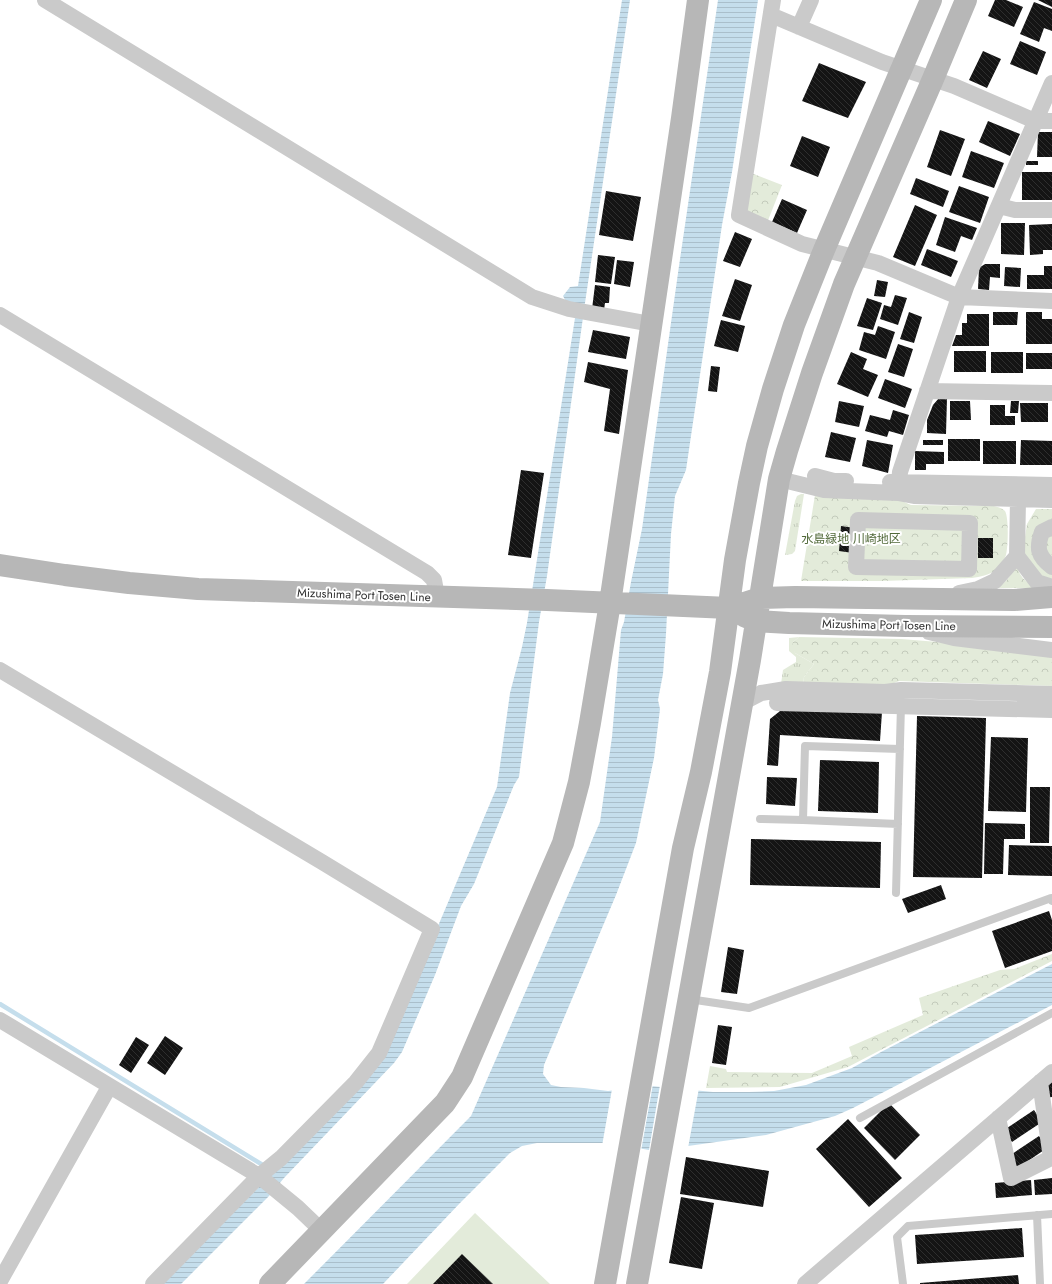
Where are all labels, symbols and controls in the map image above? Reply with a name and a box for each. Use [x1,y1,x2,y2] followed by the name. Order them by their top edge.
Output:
[801,530,901,548] park label: 水島緑地 川崎地区
[297,584,431,606] street label: Mizushima Port Tosen Line
[822,615,956,635] street label: Mizushima Port Tosen Line

